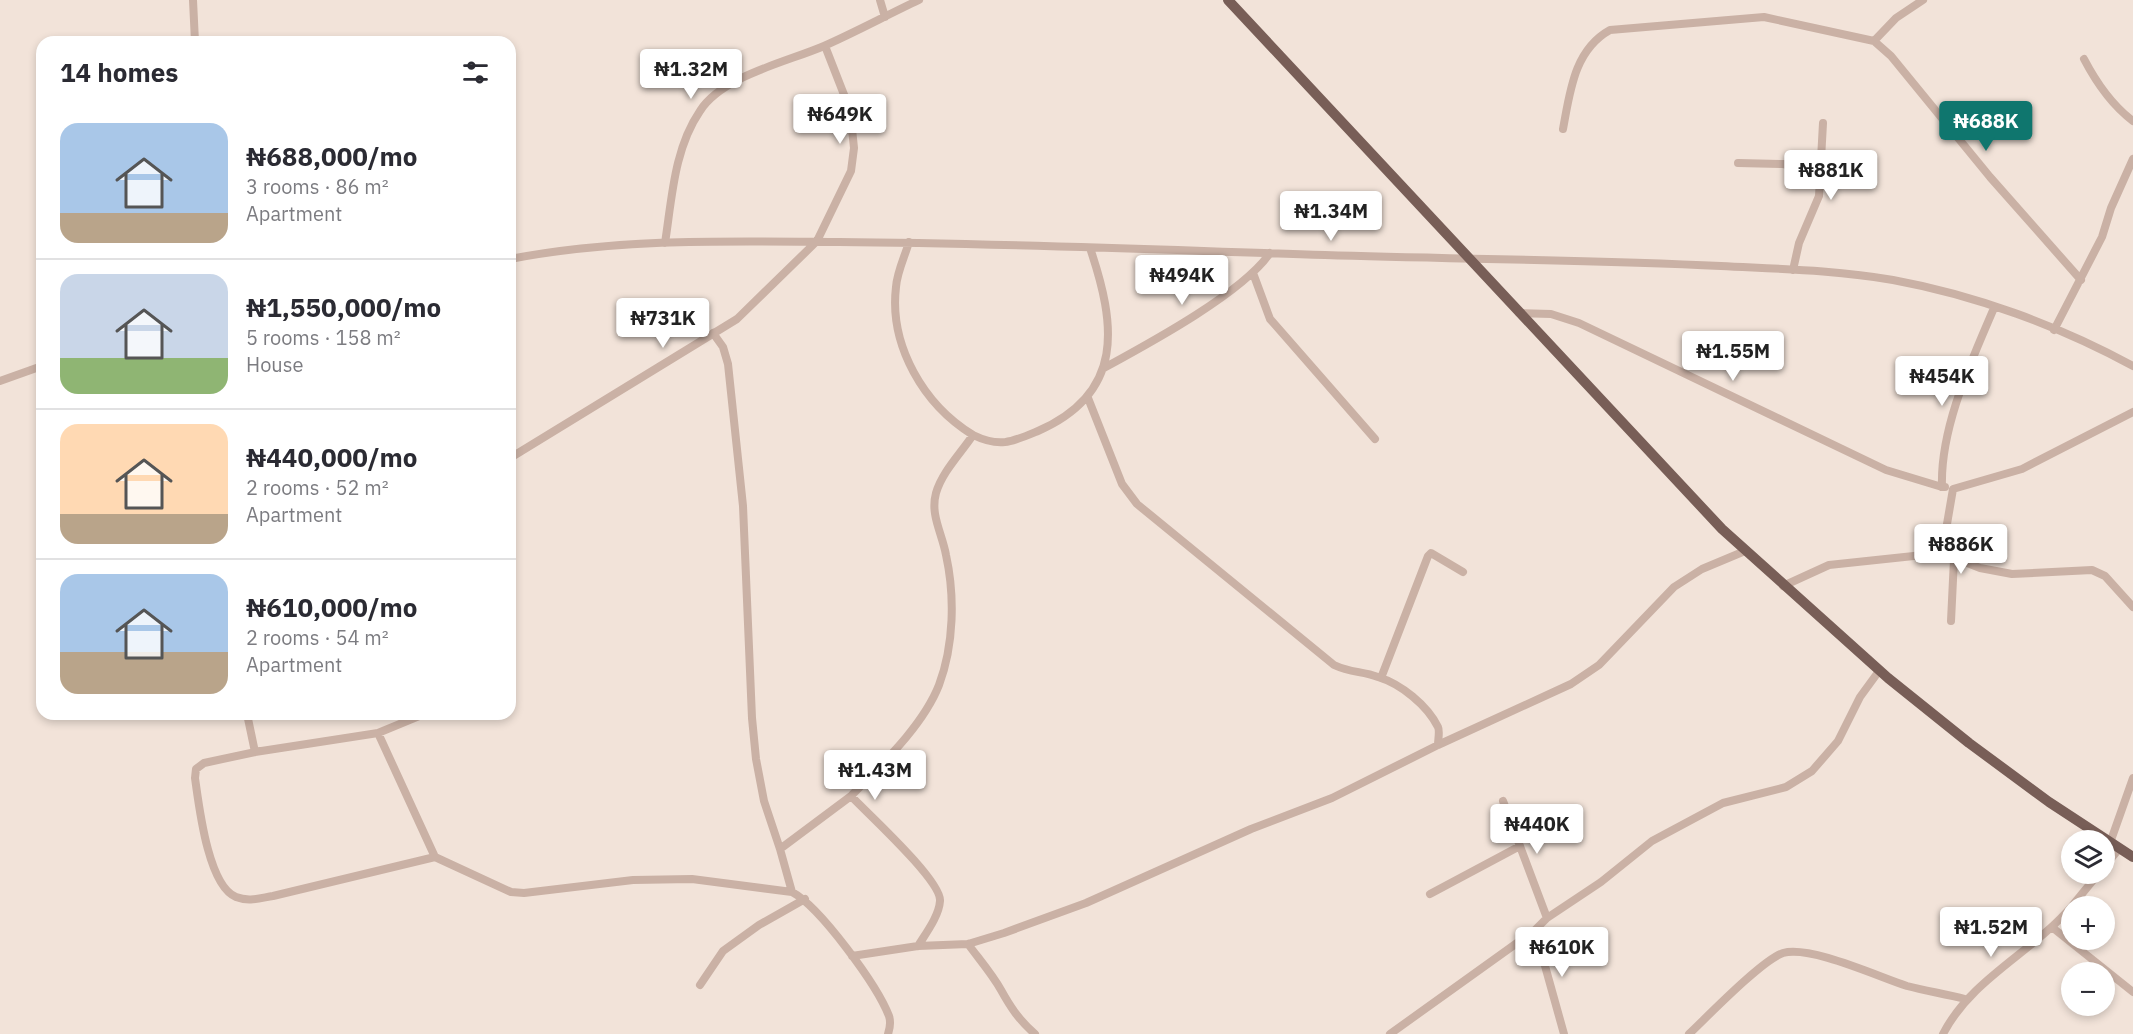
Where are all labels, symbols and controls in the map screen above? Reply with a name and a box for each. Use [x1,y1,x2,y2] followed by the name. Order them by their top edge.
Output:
[642,49,740,100] pin: ₦1.32M
[60,55,178,89] text: 14 homes
[654,55,728,82] text: ₦1.32M
[459,56,492,89] icon: filters
[798,94,882,145] pin: ₦649K
[807,100,873,127] text: ₦649K
[1944,101,2028,152] pin: ₦688K
[1953,107,2019,134] text: ₦688K
[246,139,417,173] text: ₦688,000/mo
[108,147,180,219] icon: home
[1789,150,1873,201] pin: ₦881K
[1798,156,1864,183] text: ₦881K
[246,173,389,200] text: 3 rooms · 86 m²
[1282,191,1380,242] pin: ₦1.34M
[1294,197,1368,224] text: ₦1.34M
[246,200,342,227] text: Apartment
[1140,255,1224,306] pin: ₦494K
[1149,261,1215,288] text: ₦494K
[246,290,441,324] text: ₦1,550,000/mo
[108,298,180,370] icon: home
[621,298,705,349] pin: ₦731K
[630,304,696,331] text: ₦731K
[246,324,401,351] text: 5 rooms · 158 m²
[1684,331,1782,382] pin: ₦1.55M
[1696,337,1770,364] text: ₦1.55M
[246,351,303,378] text: House
[1900,356,1984,407] pin: ₦454K
[1909,362,1975,389] text: ₦454K
[246,440,417,474] text: ₦440,000/mo
[108,448,180,520] icon: home
[246,474,389,501] text: 2 rooms · 52 m²
[246,501,342,528] text: Apartment
[1919,524,2003,575] pin: ₦886K
[1928,530,1994,557] text: ₦886K
[246,590,417,624] text: ₦610,000/mo
[108,598,180,670] icon: home
[246,624,389,651] text: 2 rooms · 54 m²
[246,651,342,678] text: Apartment
[826,750,924,801] pin: ₦1.43M
[838,756,912,783] text: ₦1.43M
[1495,804,1579,855] pin: ₦440K
[1504,810,1570,837] text: ₦440K
[2061,830,2115,1016] map controls
[2061,830,2115,884] button: layers
[2061,896,2115,950] button: +
[1942,907,2040,958] pin: ₦1.52M
[1954,913,2028,940] text: ₦1.52M
[1520,927,1604,978] pin: ₦610K
[1529,933,1595,960] text: ₦610K
[2061,962,2115,1016] button: −

